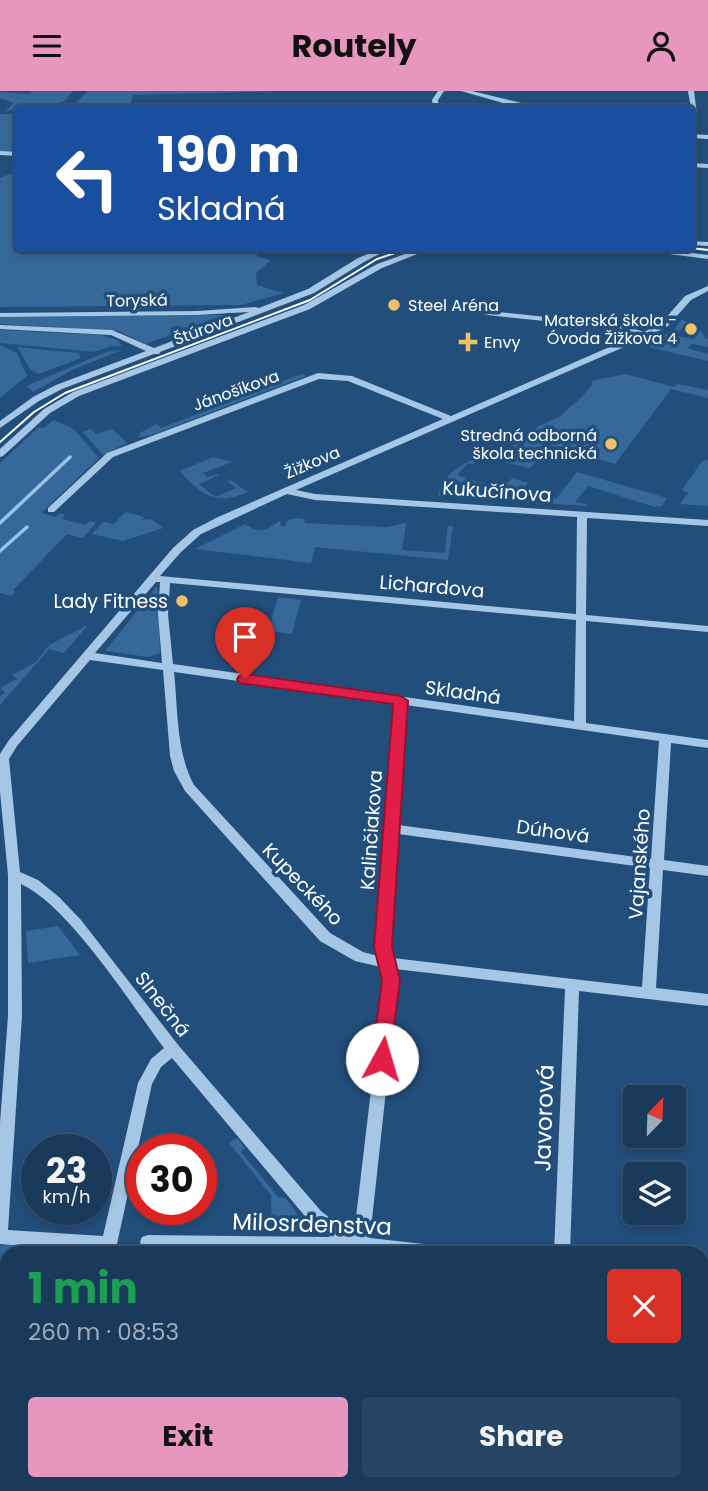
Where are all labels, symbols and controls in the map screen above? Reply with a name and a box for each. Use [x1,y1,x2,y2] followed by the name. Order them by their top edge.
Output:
[291,23,417,68] text: Routely
[28,27,66,65] icon: menu
[642,27,680,65] icon: person
[157,121,300,189] text: 190 m
[42,133,133,224] icon: left
[157,186,286,231] text: Skladná
[106,288,168,313] street label: Toryská
[408,294,499,317] place label: Steel Aréna
[386,297,402,313] marker: Steel Aréna
[170,308,236,351] street label: Štúrova
[544,309,677,350] place label: Materská škola - Óvoda Žižkova 4
[683,321,699,337] marker: Materská škola - Óvoda Žižkova 4
[484,331,520,354] place label: Envy
[458,332,478,352] marker: Envy
[190,364,283,417] street label: Jánošíkova
[461,424,597,465] place label: Stredná odborná škola technická
[603,436,619,452] marker: Stredná odborná škola technická
[281,441,343,484] street label: Žižkova
[441,474,553,509] street label: Kukučínova
[378,568,485,605] street label: Lichardova
[53,588,168,615] place label: Lady Fitness
[174,593,190,609] marker: Lady Fitness
[215,607,275,679] pin
[226,618,264,656] icon: arrive
[423,674,503,711] street label: Skladná
[354,769,389,891] street label: Kalinčiakova
[622,808,657,920] street label: Vajanského
[515,813,591,850] street label: Dúhová
[256,837,349,932] street label: Kupeckého
[128,966,197,1043] street label: Slnečná
[345,1022,419,1096] position arrow
[526,1064,562,1172] street label: Javorová
[623,1085,686,1148] north arrow
[623,1085,686,1225] map controls
[126,1134,217,1225] speed limit sign: 30
[46,1146,87,1195] text: 23
[623,1162,686,1225] button: layers
[43,1184,90,1209] text: km/h
[232,1205,392,1243] street label: Milosrdenstva
[28,1259,138,1318] text: 1 min
[607,1269,681,1343] button: close
[28,1316,179,1348] text: 260 m · 08:53
[28,1397,348,1477] button: Exit
[362,1397,681,1477] button: Share

